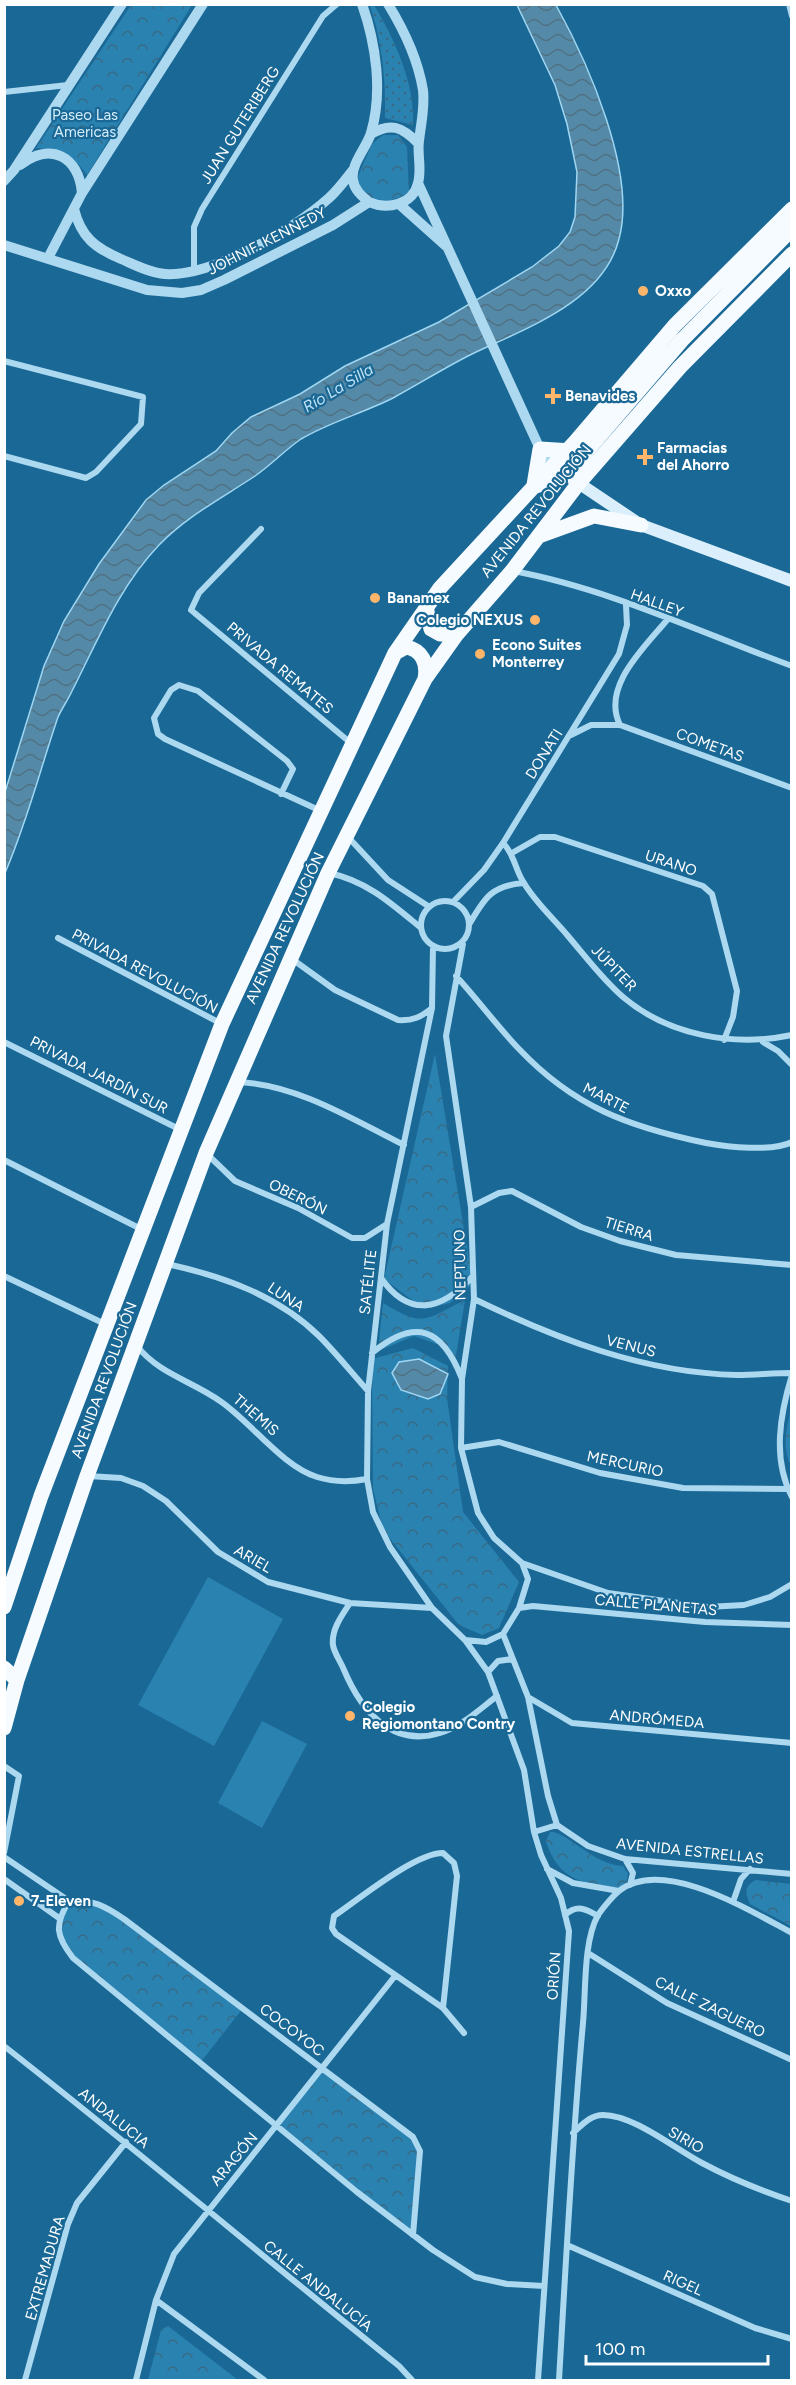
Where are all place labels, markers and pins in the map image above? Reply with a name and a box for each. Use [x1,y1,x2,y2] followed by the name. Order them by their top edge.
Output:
[655,282,692,300] place label: Oxxo
[636,284,650,298] marker: Oxxo
[565,387,635,405] place label: Benavides
[546,389,560,403] marker: Benavides
[657,439,730,474] place label: Farmacias del Ahorro
[638,450,652,464] marker: Farmacias del Ahorro
[387,589,450,607] place label: Banamex
[368,591,382,605] marker: Banamex
[416,611,523,629] place label: Colegio NEXUS
[528,613,542,627] marker: Colegio NEXUS
[492,636,581,671] place label: Econo Suites Monterrey
[473,647,487,661] marker: Econo Suites Monterrey
[362,1698,515,1733] place label: Colegio Regiomontano Contry
[343,1709,357,1723] marker: Colegio Regiomontano Contry
[31,1892,91,1910] place label: 7-Eleven
[12,1894,26,1908] marker: 7-Eleven

